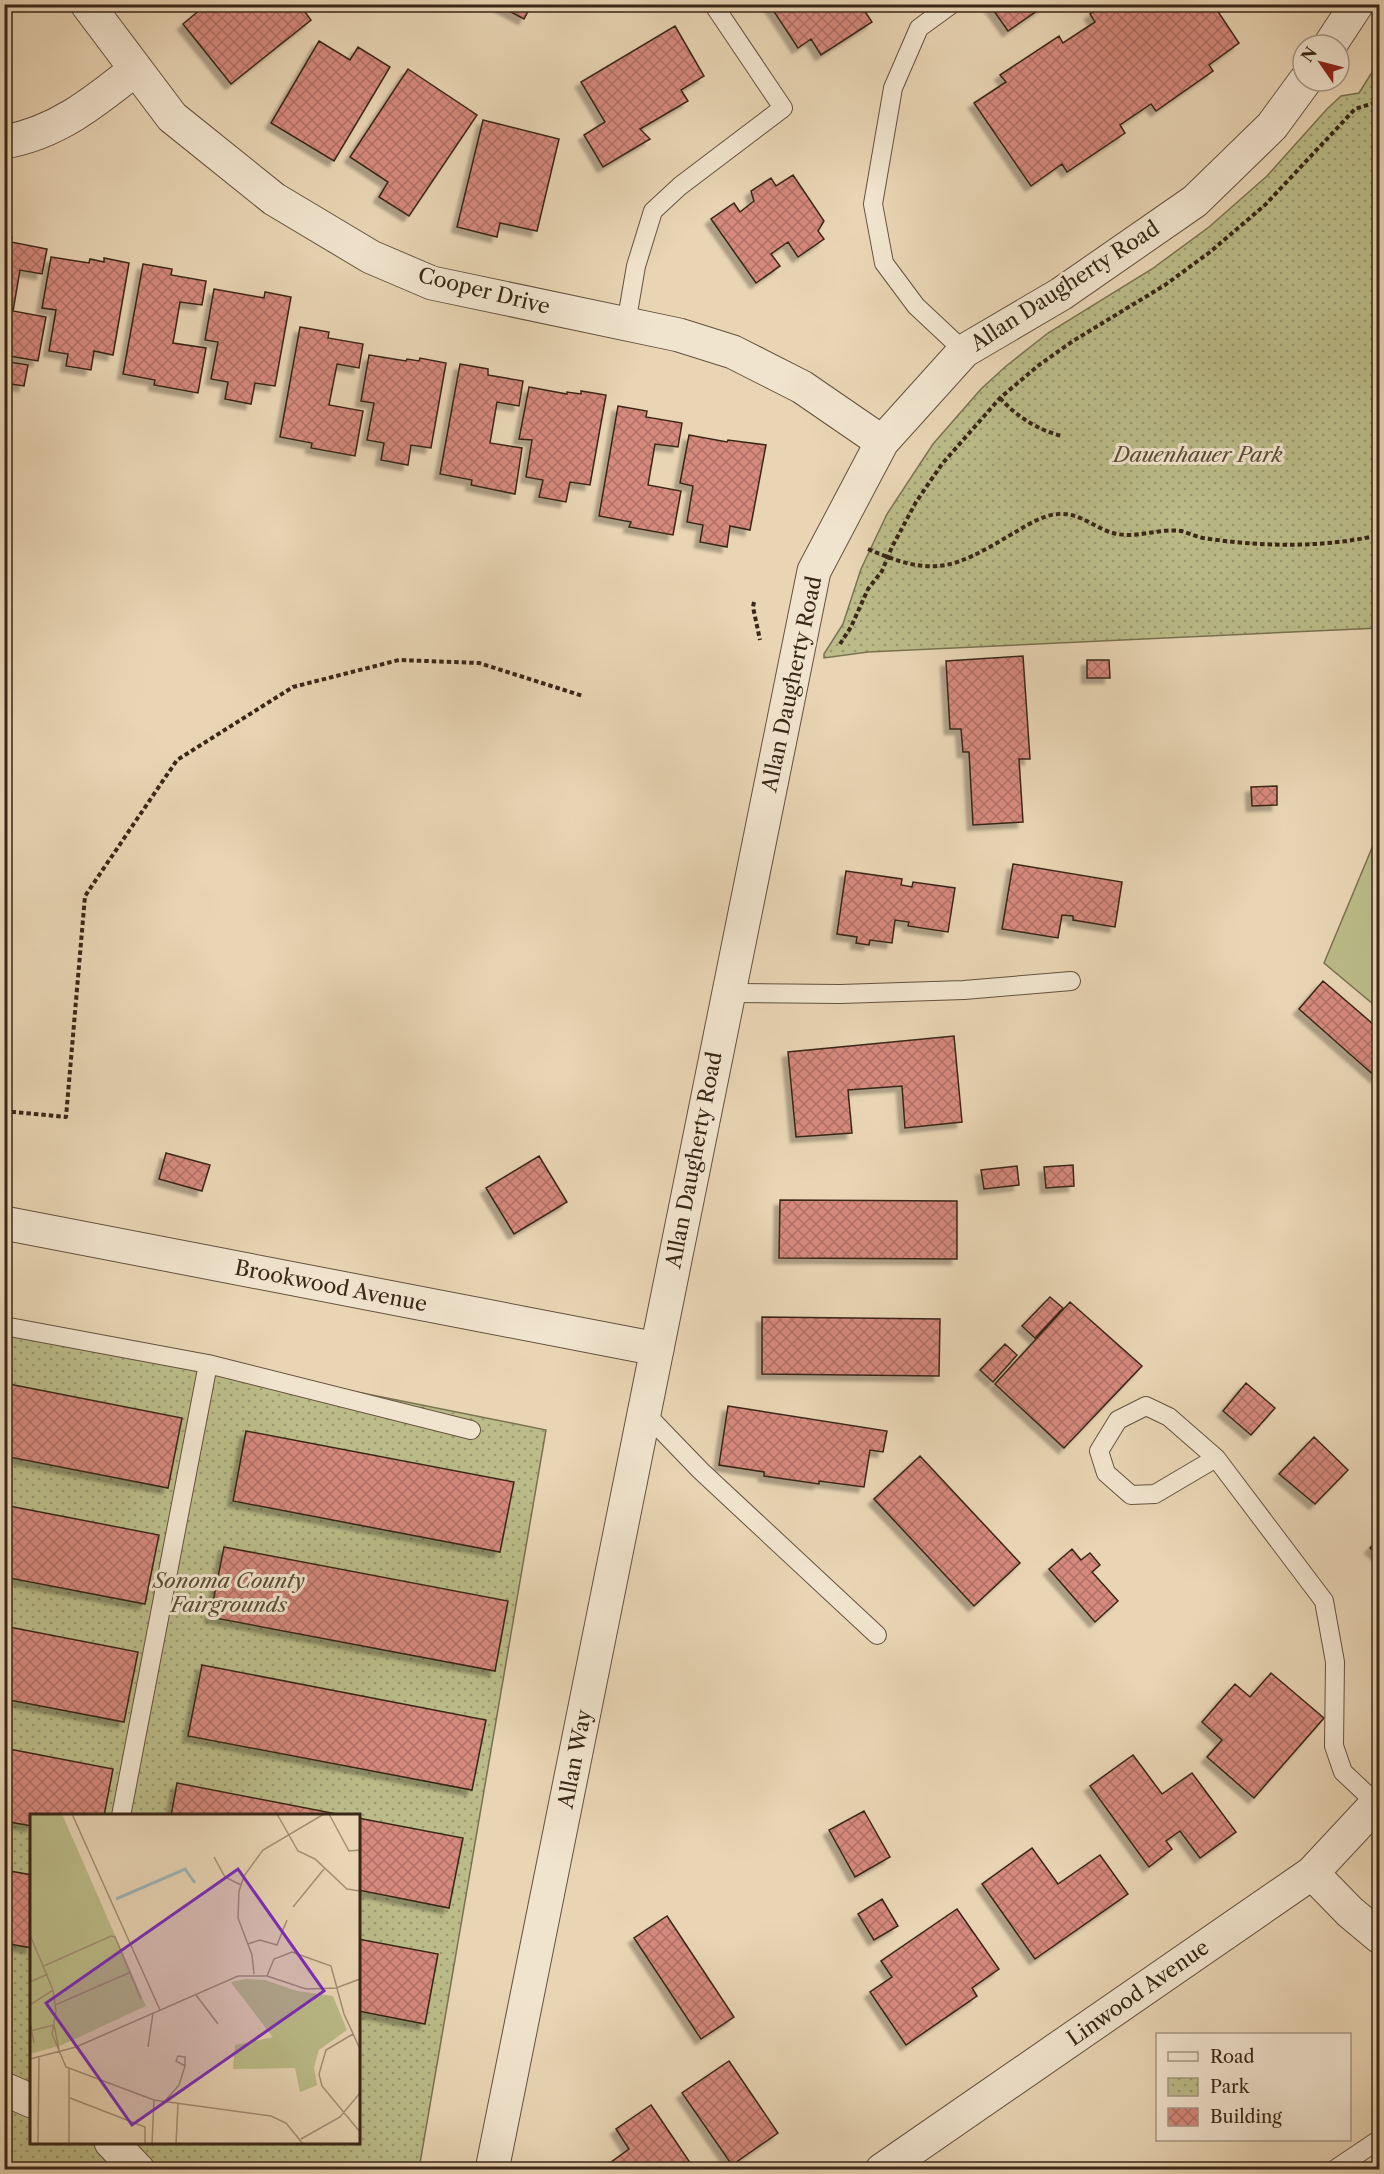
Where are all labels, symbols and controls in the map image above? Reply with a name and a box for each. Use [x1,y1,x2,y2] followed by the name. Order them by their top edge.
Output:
[1291,33,1351,93] north arrow
[1297,43,1321,66] text: N
[965,215,1164,356] street label: Allan Daugherty Road
[415,262,553,319] street label: Cooper Drive
[1111,442,1283,467] park label: Dauenhauer Park
[756,574,827,795] street label: Allan Daugherty Road
[660,1049,727,1271] street label: Allan Daugherty Road
[233,1255,429,1316] street label: Brookwood Avenue
[151,1568,306,1617] park label: Sonoma County Fairgrounds
[552,1707,596,1812] street label: Allan Way
[30,1814,360,2144] inset map
[1062,1934,1213,2051] street label: Linwood Avenue
[1156,2033,1351,2141] legend
[1210,2046,1255,2068] text: Road
[1210,2076,1251,2098] text: Park
[1210,2106,1282,2128] text: Building

